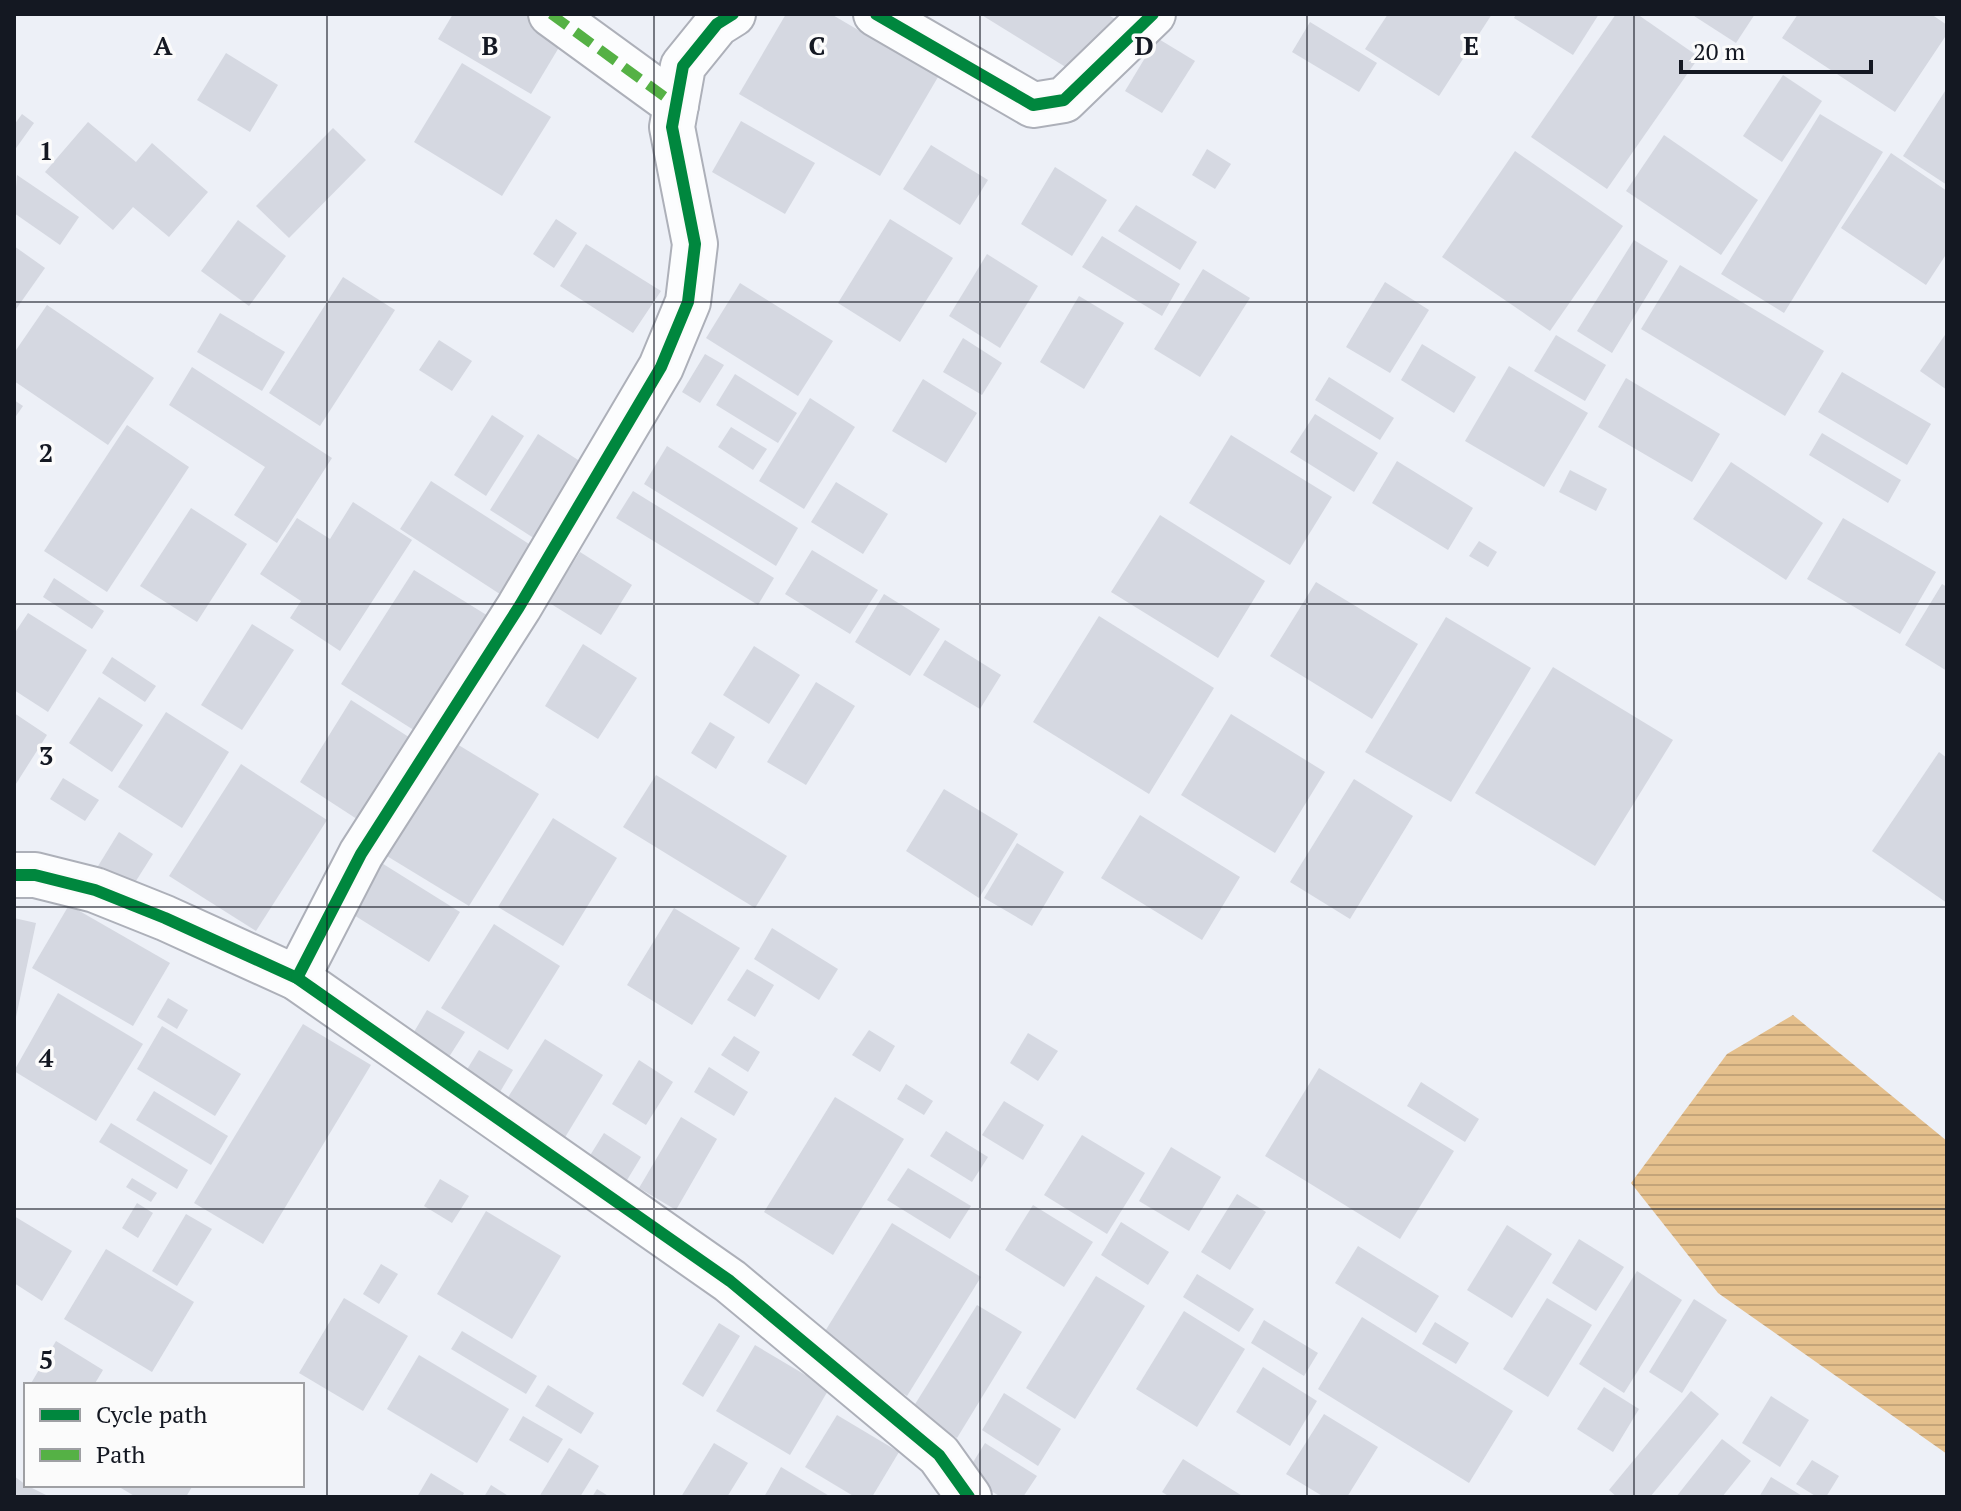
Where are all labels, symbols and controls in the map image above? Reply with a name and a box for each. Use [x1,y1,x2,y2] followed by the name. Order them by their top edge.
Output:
[1681,24,1871,74] scale bar
[154,28,173,62] text: A
[482,28,498,62] text: B
[809,28,825,62] text: C
[1134,28,1154,62] text: D
[1463,28,1479,62] text: E
[1693,35,1745,67] text: 20 m
[39,133,53,167] text: 1
[39,435,53,469] text: 2
[39,738,53,772] text: 3
[39,1040,54,1074] text: 4
[39,1342,53,1376] text: 5
[24,1383,304,1487] legend
[96,1398,207,1430] text: Cycle path
[96,1438,145,1470] text: Path

